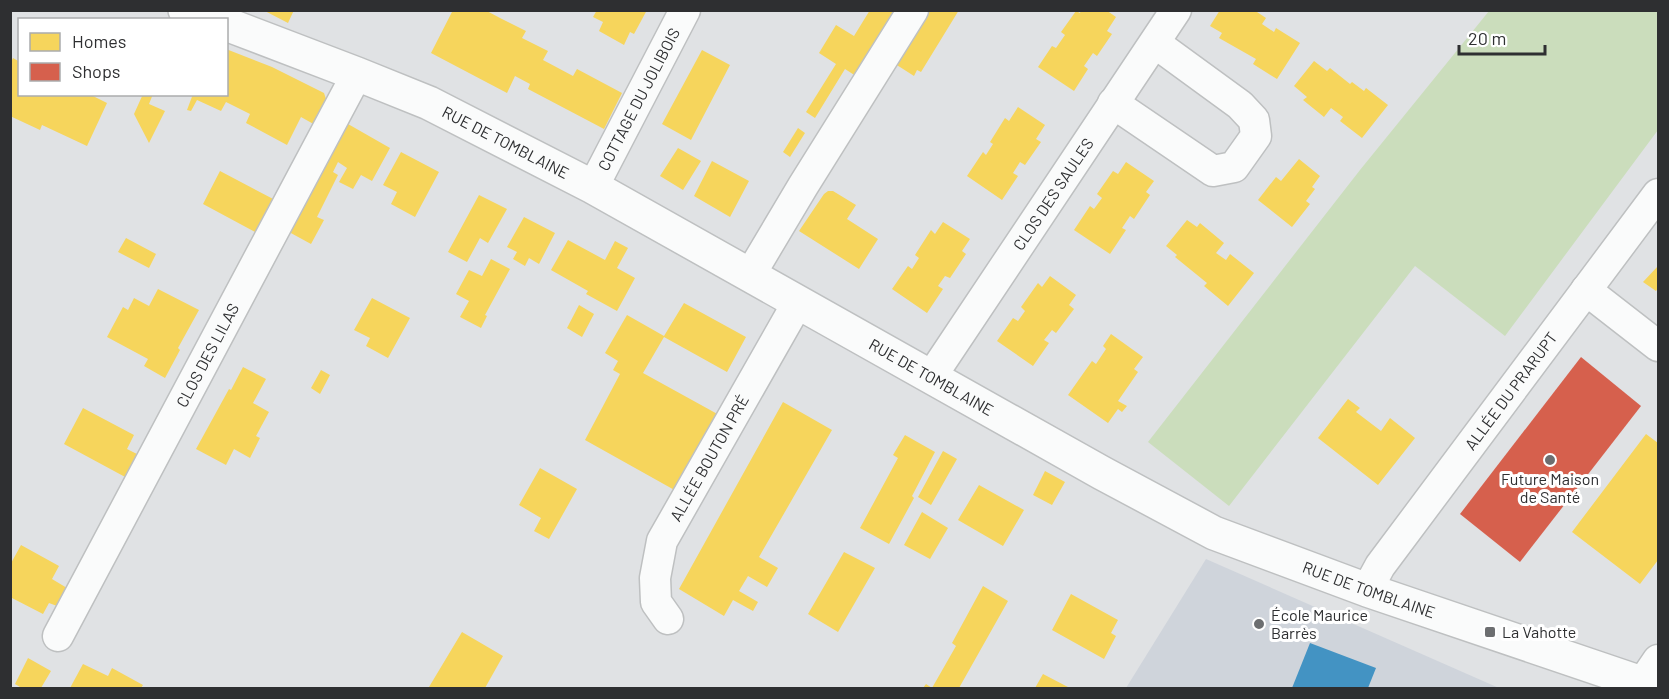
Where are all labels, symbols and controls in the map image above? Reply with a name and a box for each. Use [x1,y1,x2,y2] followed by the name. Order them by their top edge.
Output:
[18,18,228,96] legend
[1459,18,1544,56] scale bar
[593,24,683,174] street label: COTTAGE DU JOLIBOIS
[1468,27,1506,49] text: 20 m
[72,30,126,52] text: Homes
[72,60,121,82] text: Shops
[439,102,572,182] street label: RUE DE TOMBLAINE
[1008,134,1097,253] street label: CLOS DES SAULES
[172,300,242,410] street label: CLOS DES LILAS
[1460,328,1561,453] street label: ALLÉE DU PRARUPT
[866,334,997,419] street label: RUE DE TOMBLAINE
[665,391,752,524] street label: ALLÉE BOUTON PRÉ
[1543,453,1557,467] marker: Future Maison de Santé
[1501,469,1599,506] place label: Future Maison de Santé
[1300,557,1438,621] street label: RUE DE TOMBLAINE
[1271,605,1368,642] place label: École Maurice Barrès
[1252,617,1266,631] marker: École Maurice Barrès
[1502,622,1576,641] place label: La Vahotte
[1483,625,1497,639] marker: La Vahotte

